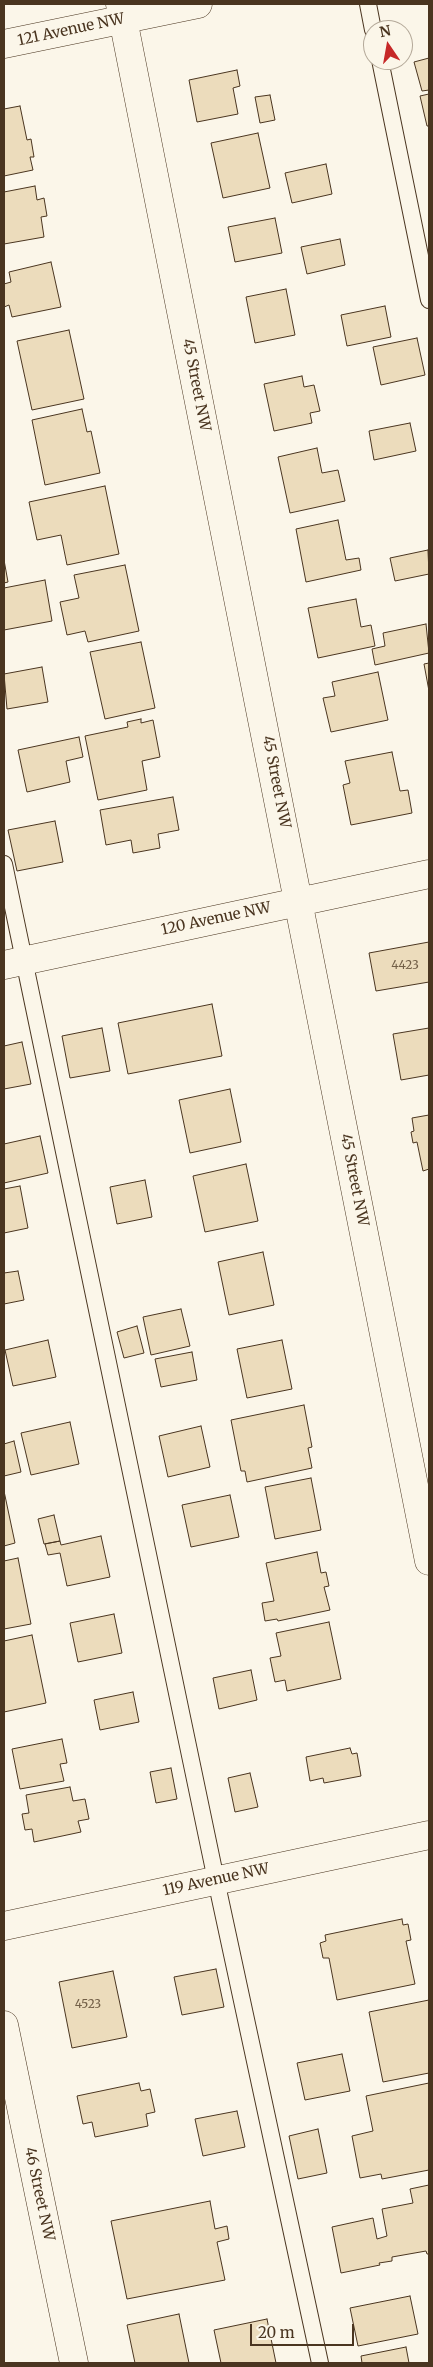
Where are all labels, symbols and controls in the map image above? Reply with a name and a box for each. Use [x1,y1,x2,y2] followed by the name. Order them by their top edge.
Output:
[16,10,126,50] street label: 121 Avenue NW
[363,20,413,70] north arrow
[378,21,392,41] text: N
[178,337,214,433] street label: 45 Street NW
[258,734,294,830] street label: 45 Street NW
[159,899,273,939] street label: 120 Avenue NW
[391,959,419,973] house number: 4423
[336,1132,372,1228] street label: 45 Street NW
[161,1860,271,1900] street label: 119 Avenue NW
[75,1998,101,2012] house number: 4523
[20,2145,58,2243] street label: 46 Street NW
[253,2314,357,2346] scale bar
[258,2323,295,2342] text: 20 m

